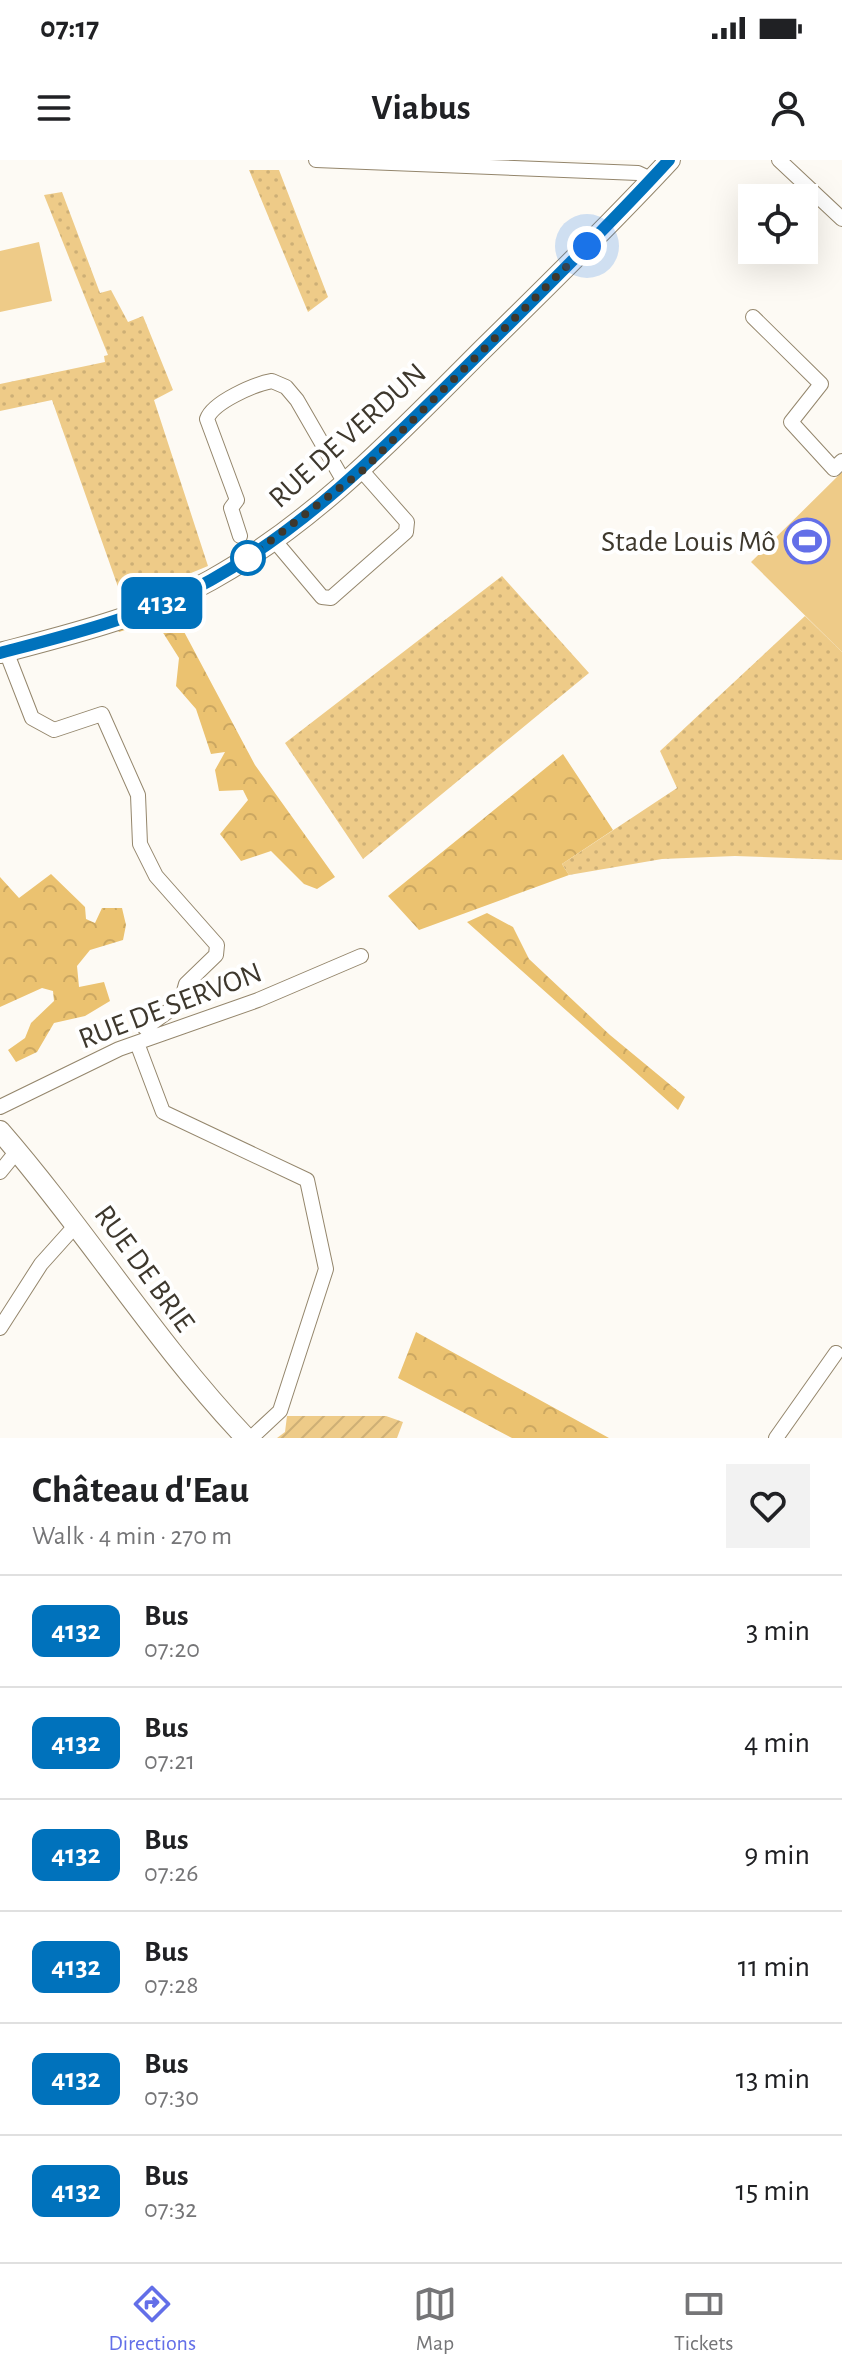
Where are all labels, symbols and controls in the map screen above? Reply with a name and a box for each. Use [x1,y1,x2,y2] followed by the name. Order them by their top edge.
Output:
[40,13,99,43] text: 07:17
[32,86,76,130] icon: menu
[766,86,810,130] icon: person
[371,90,471,126] text: Viabus
[738,184,818,264] map controls
[738,184,818,264] button: locate
[567,226,607,266] your location
[263,358,432,514] street label: RUE DE VERDUN
[783,517,831,565] sports icon: Stade Louis Mô
[601,527,776,557] place label: Stade Louis Mô
[231,541,265,575] unlabelled marker
[106,577,218,629] line badge: 4132
[137,589,187,617] text: 4132
[75,957,266,1055] street label: RUE DE SERVON
[88,1200,200,1337] street label: RUE DE BRIE
[726,1464,810,1548] button: heart
[32,1472,249,1510] text: Château d'Eau
[32,1523,232,1549] text: Walk · 4 min · 270 m
[144,1601,189,1631] text: Bus
[746,1616,810,1646] text: 3 min
[51,1617,101,1645] text: 4132
[144,1636,200,1662] text: 07:20
[144,1713,189,1743] text: Bus
[744,1728,810,1758] text: 4 min
[51,1729,101,1757] text: 4132
[144,1748,195,1774] text: 07:21
[144,1825,189,1855] text: Bus
[744,1840,810,1870] text: 9 min
[51,1841,101,1869] text: 4132
[144,1860,199,1886] text: 07:26
[144,1937,189,1967] text: Bus
[738,1952,810,1982] text: 11 min
[51,1953,101,1981] text: 4132
[144,1972,199,1998] text: 07:28
[144,2049,189,2079] text: Bus
[736,2064,810,2094] text: 13 min
[51,2065,101,2093] text: 4132
[144,2084,199,2110] text: 07:30
[144,2161,189,2191] text: Bus
[735,2176,810,2206] text: 15 min
[51,2177,101,2205] text: 4132
[144,2196,197,2222] text: 07:32
[108,2282,196,2356] tab: Directions
[413,2282,457,2356] tab: Map
[674,2282,734,2356] tab: Tickets

